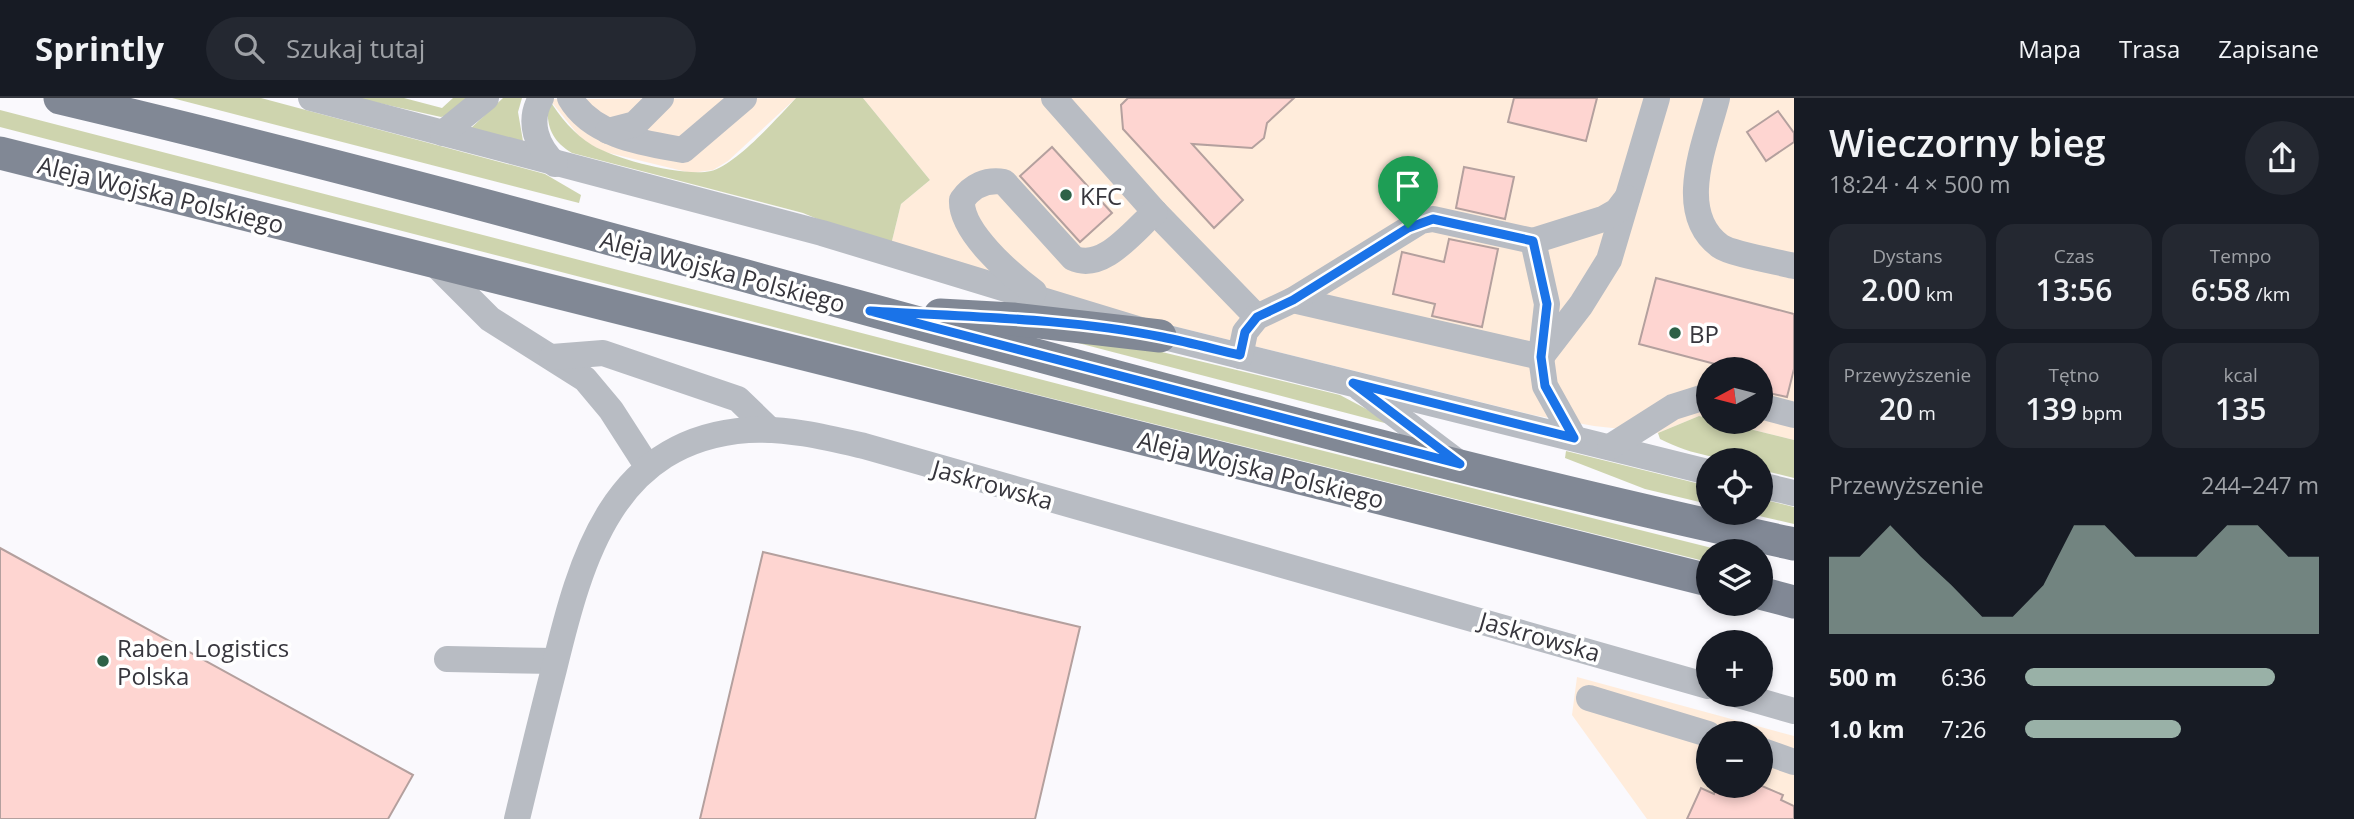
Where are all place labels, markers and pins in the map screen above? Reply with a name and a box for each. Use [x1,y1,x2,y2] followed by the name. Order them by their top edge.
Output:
[1378,156,1438,228] pin
[1080,179,1122,212] place label: KFC
[1058,187,1074,203] marker: KFC
[1689,317,1719,350] place label: BP
[1667,325,1683,341] marker: BP
[117,631,289,692] place label: Raben Logistics Polska
[95,653,111,669] marker: Raben Logistics Polska

